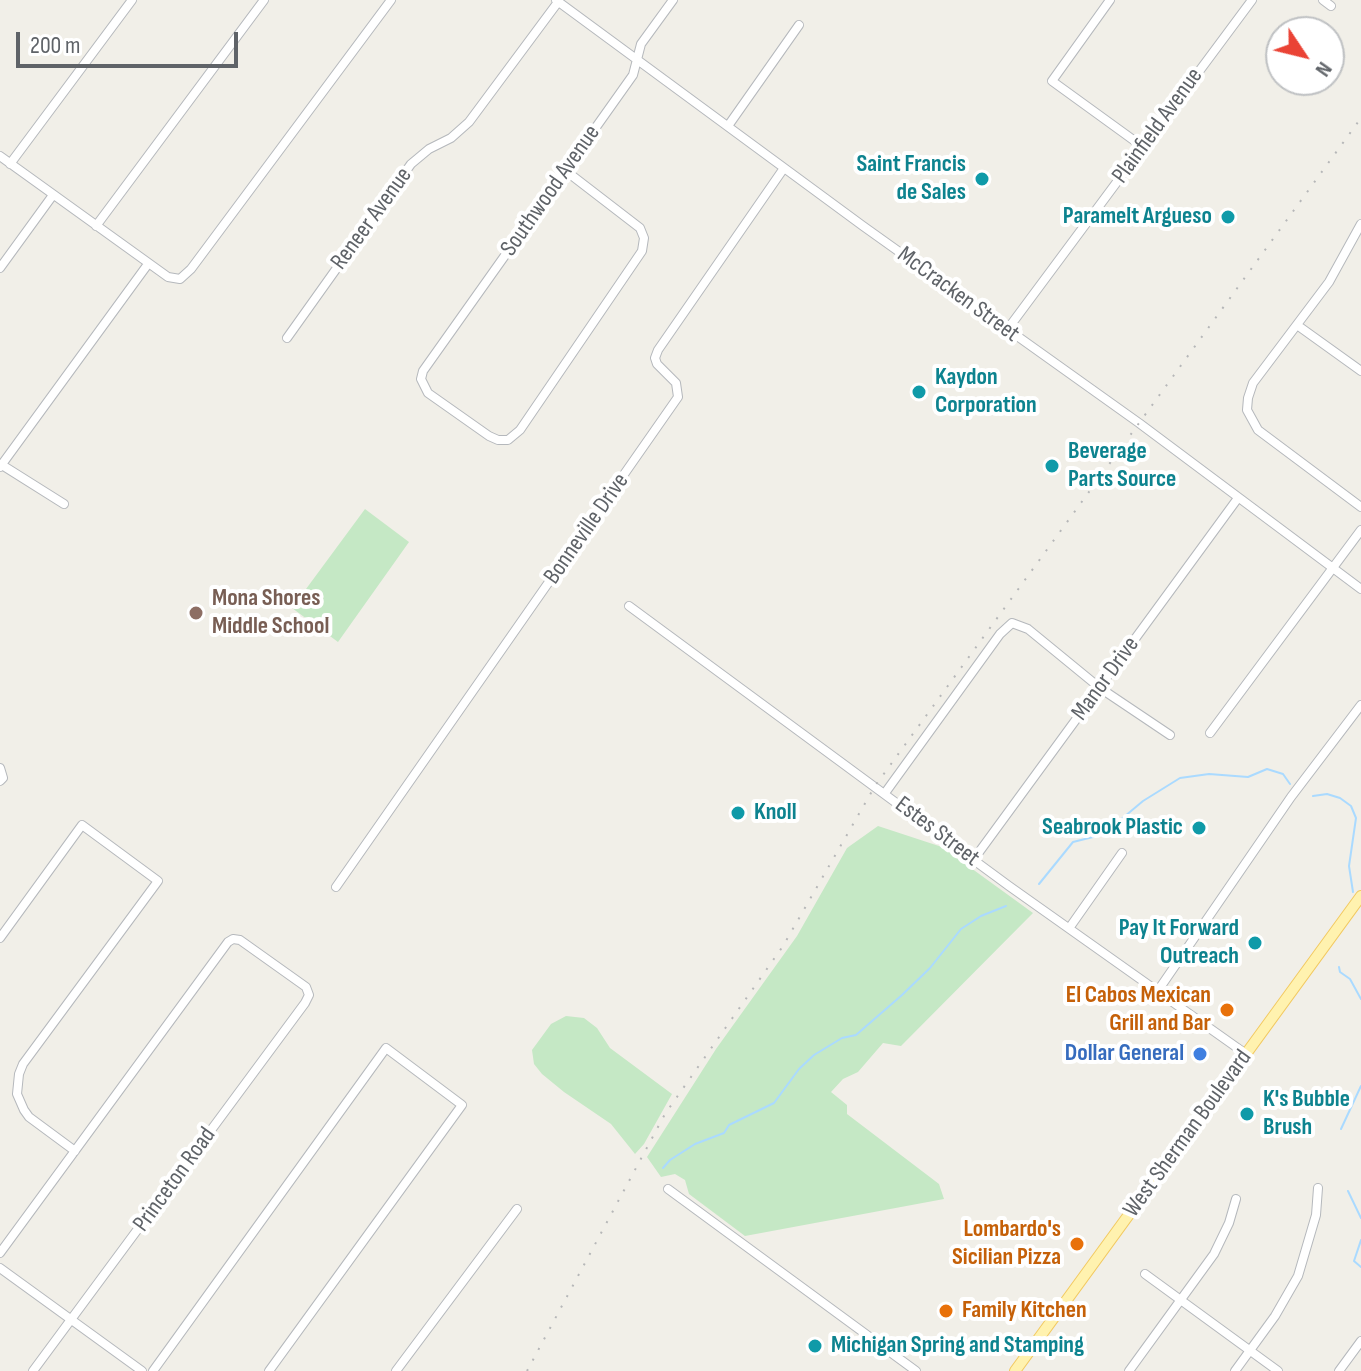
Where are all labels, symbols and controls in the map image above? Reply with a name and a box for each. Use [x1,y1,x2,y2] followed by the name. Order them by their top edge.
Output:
[20,16,242,66] scale bar
[1265,16,1345,96] north arrow
[30,31,81,60] text: 200 m
[1309,56,1338,81] text: N
[1106,63,1210,189] street label: Plainfield Avenue
[495,120,607,262] street label: Southwood Avenue
[856,151,966,207] place label: Saint Francis de Sales
[325,162,419,276] street label: Reneer Avenue
[973,170,991,188] marker: Saint Francis de Sales
[1063,203,1212,231] place label: Paramelt Argueso
[1219,208,1237,226] marker: Paramelt Argueso
[891,241,1025,349] street label: McCracken Street
[935,364,1037,420] place label: Kaydon Corporation
[910,383,928,401] marker: Kaydon Corporation
[1068,438,1176,494] place label: Beverage Parts Source
[1043,457,1061,475] marker: Beverage Parts Source
[538,468,636,590] street label: Bonneville Drive
[212,585,329,641] place label: Mona Shores Middle School
[187,604,205,622] marker: Mona Shores Middle School
[1066,632,1146,726] street label: Manor Drive
[889,791,985,873] street label: Estes Street
[754,799,797,827] place label: Knoll
[729,804,747,822] marker: Knoll
[1042,814,1183,842] place label: Seabrook Plastic
[1190,819,1208,837] marker: Seabrook Plastic
[1119,915,1239,971] place label: Pay It Forward Outreach
[1246,934,1264,952] marker: Pay It Forward Outreach
[1066,982,1211,1038] place label: El Cabos Mexican Grill and Bar
[1218,1001,1236,1019] marker: El Cabos Mexican Grill and Bar
[1065,1040,1184,1068] place label: Dollar General
[1118,1045,1258,1223] street label: West Sherman Boulevard
[1191,1045,1209,1063] marker: Dollar General
[1263,1086,1350,1142] place label: K's Bubble Brush
[1238,1105,1256,1123] marker: K's Bubble Brush
[127,1122,223,1238] street label: Princeton Road
[952,1216,1061,1272] place label: Lombardo's Sicilian Pizza
[1068,1235,1086,1253] marker: Lombardo's Sicilian Pizza
[962,1297,1087,1325] place label: Family Kitchen
[937,1302,955,1320] marker: Family Kitchen
[831,1332,1084,1360] place label: Michigan Spring and Stamping
[806,1337,824,1355] marker: Michigan Spring and Stamping

